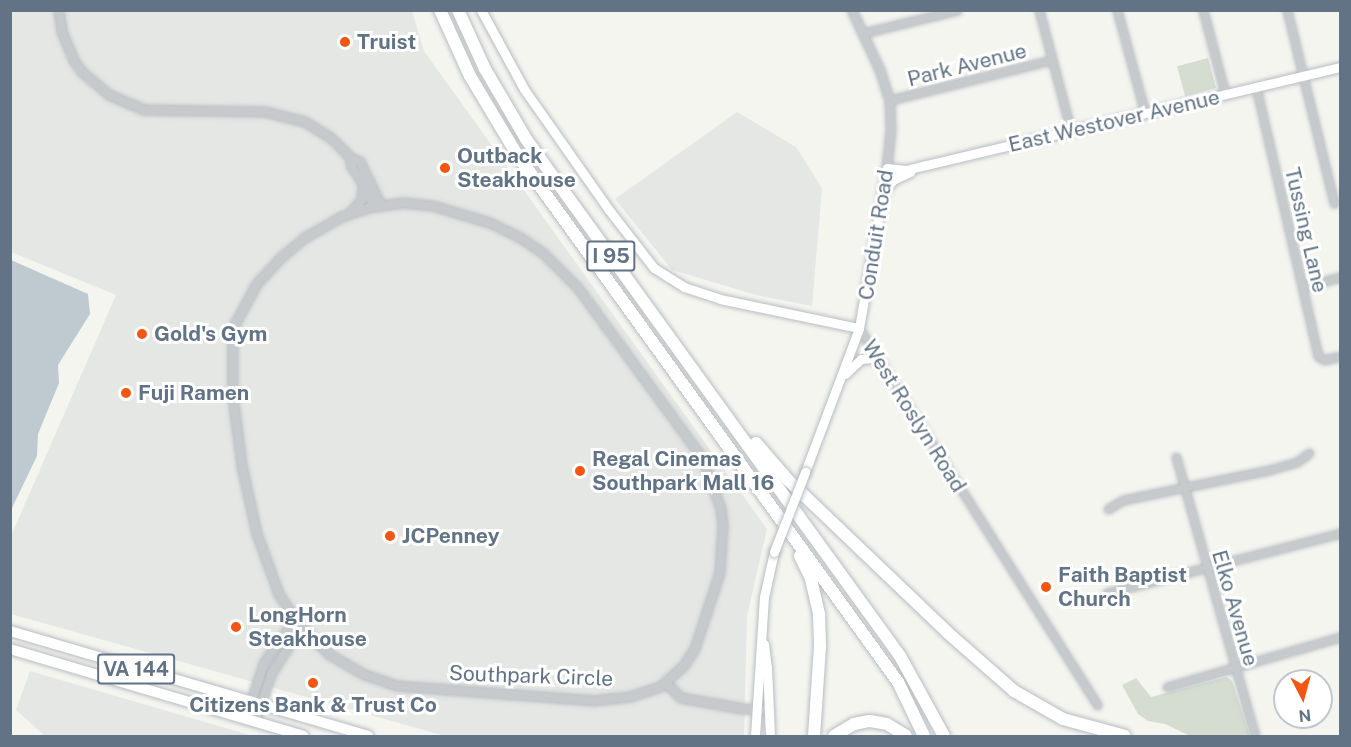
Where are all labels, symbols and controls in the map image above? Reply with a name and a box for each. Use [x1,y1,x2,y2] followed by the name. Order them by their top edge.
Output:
[357,29,416,55] place label: Truist
[338,35,352,49] marker: Truist
[905,38,1029,92] street label: Park Avenue
[1006,84,1222,158] street label: East Westover Avenue
[457,143,576,193] place label: Outback Steakhouse
[438,161,452,175] marker: Outback Steakhouse
[1279,165,1333,295] street label: Tussing Lane
[853,168,899,302] street label: Conduit Road
[586,239,636,273] road number: I 95
[154,321,267,347] place label: Gold's Gym
[135,327,149,341] marker: Gold's Gym
[857,335,971,497] street label: West Roslyn Road
[138,380,249,406] place label: Fuji Ramen
[119,386,133,400] marker: Fuji Ramen
[592,446,774,496] place label: Regal Cinemas Southpark Mall 16
[573,464,587,478] marker: Regal Cinemas Southpark Mall 16
[402,523,500,549] place label: JCPenney
[383,529,397,543] marker: JCPenney
[1206,547,1264,669] street label: Elko Avenue
[1058,562,1187,612] place label: Faith Baptist Church
[1039,580,1053,594] marker: Faith Baptist Church
[248,602,367,652] place label: LongHorn Steakhouse
[229,620,243,634] marker: LongHorn Steakhouse
[97,652,175,686] road number: VA 144
[448,661,614,691] street label: Southpark Circle
[1273,669,1333,729] north arrow
[306,676,320,690] marker: Citizens Bank & Trust Co
[189,692,437,718] place label: Citizens Bank & Trust Co
[1298,705,1312,726] text: N

